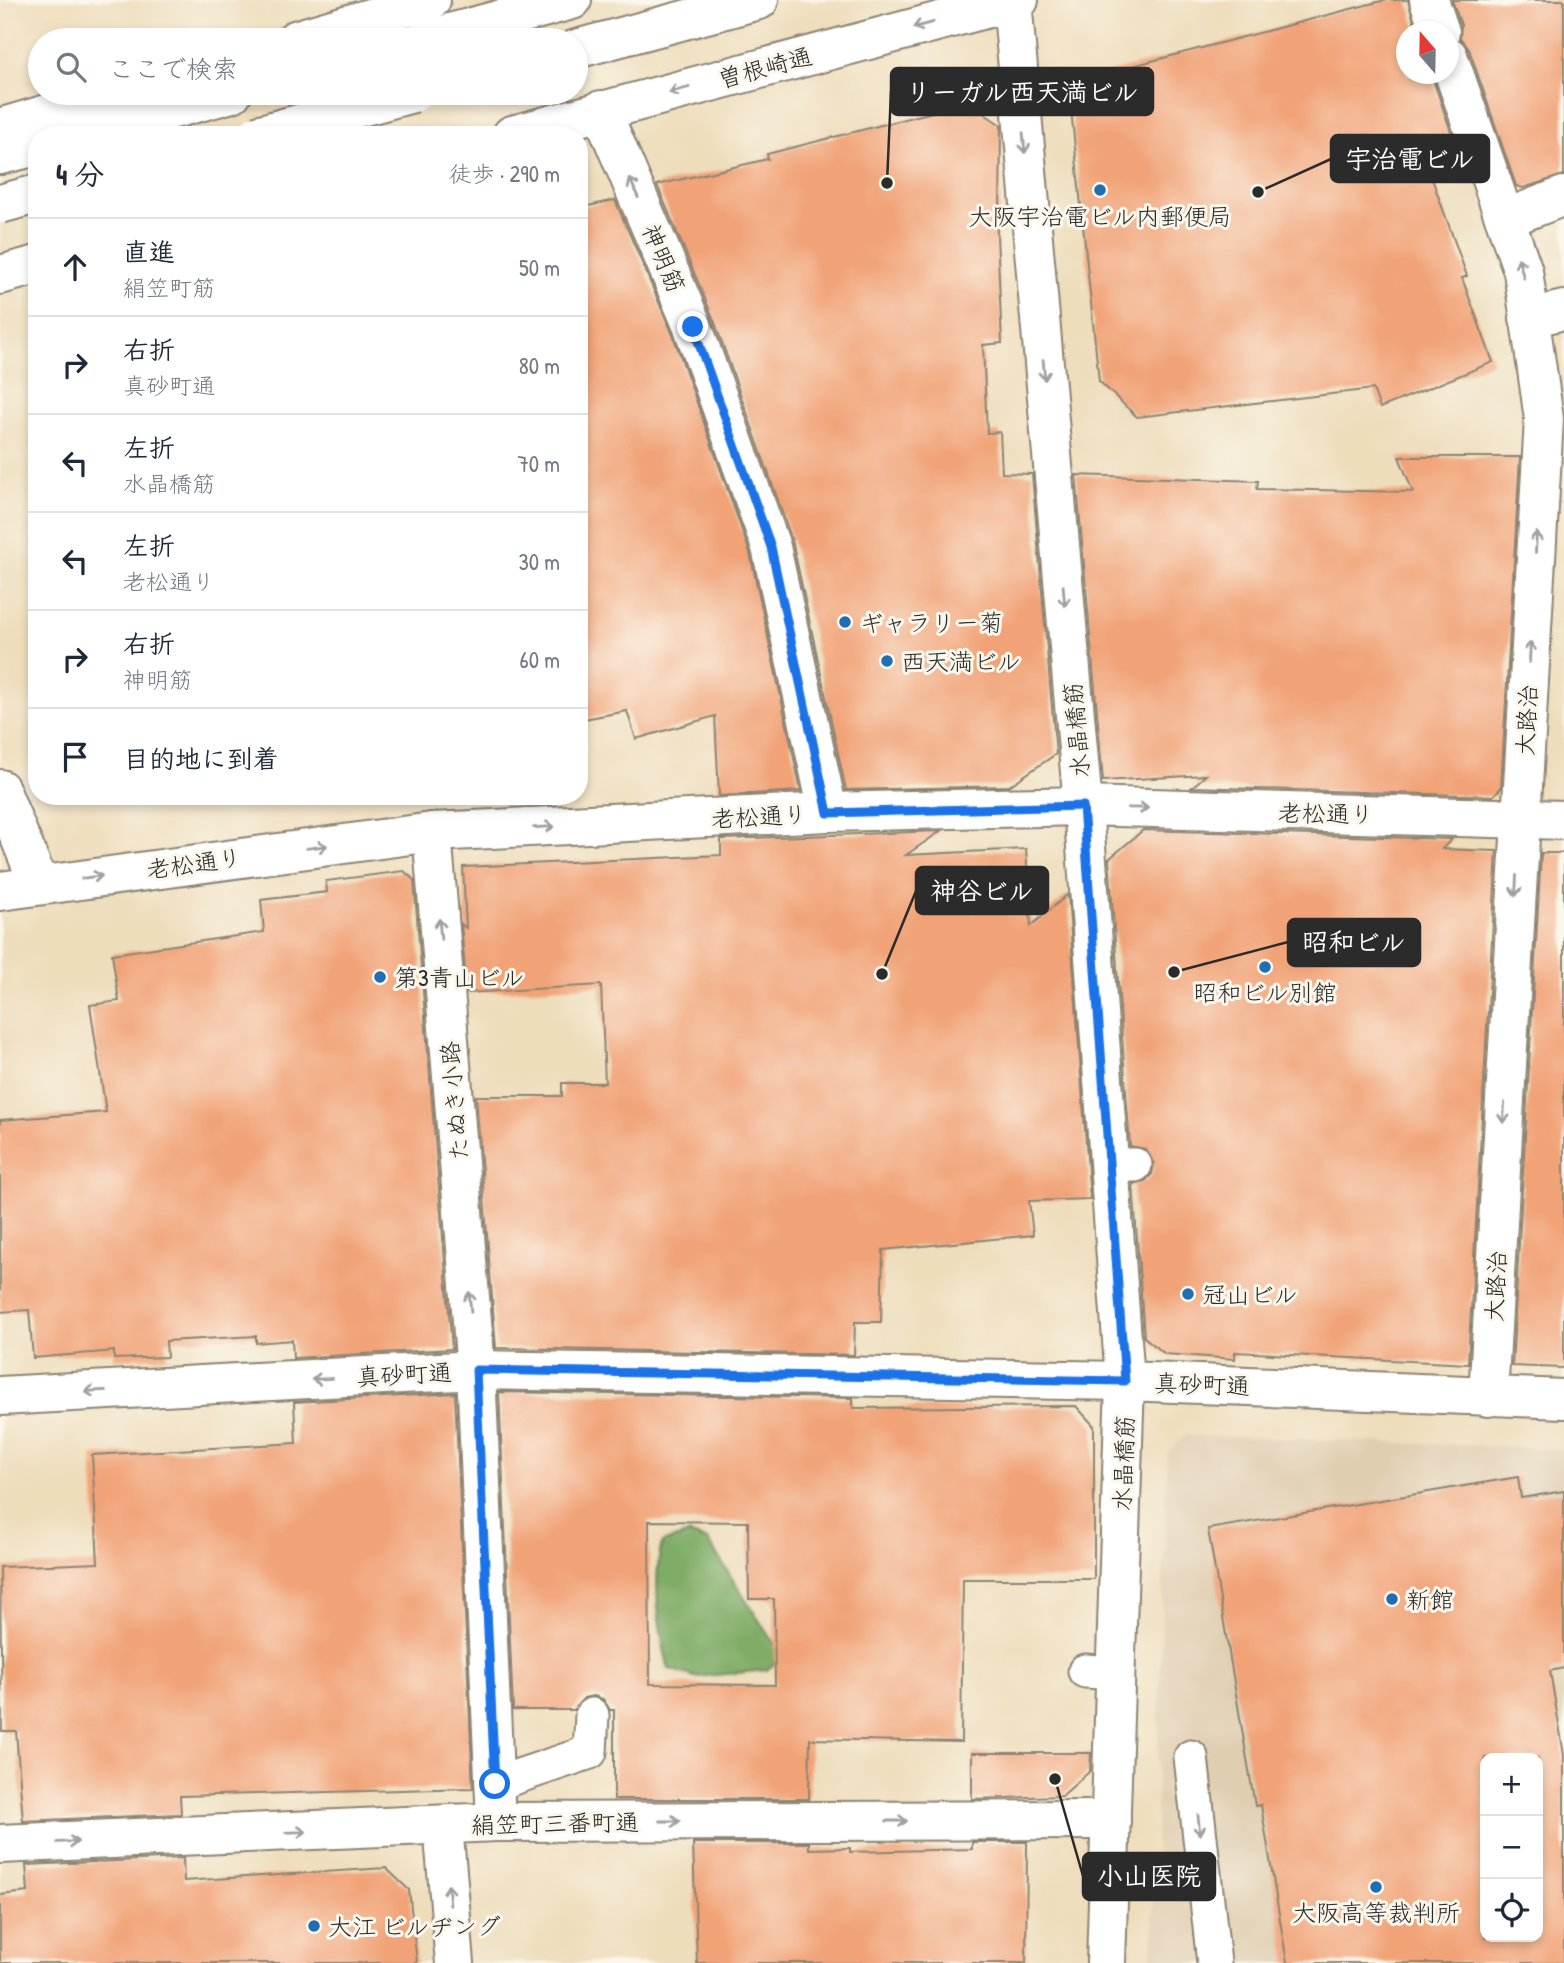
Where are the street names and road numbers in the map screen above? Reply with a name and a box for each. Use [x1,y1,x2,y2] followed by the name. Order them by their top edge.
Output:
[714,39,816,95] street label: 曽根崎通
[635,219,693,297] street label: 神明筋
[1056,681,1096,779] street label: 水晶橋筋
[1508,683,1544,757] street label: 大路治
[1278,796,1374,830] street label: 老松通り
[710,798,808,834] street label: 老松通り
[144,840,244,886] street label: 老松通り
[433,1040,475,1162] street label: たぬき小路
[1477,1249,1513,1323] street label: 大路治
[355,1356,453,1392] street label: 真砂町通
[1153,1366,1251,1402] street label: 真砂町通
[1105,1414,1141,1512] street label: 水晶橋筋
[471,1806,639,1840] street label: 絹笠町三番町通

